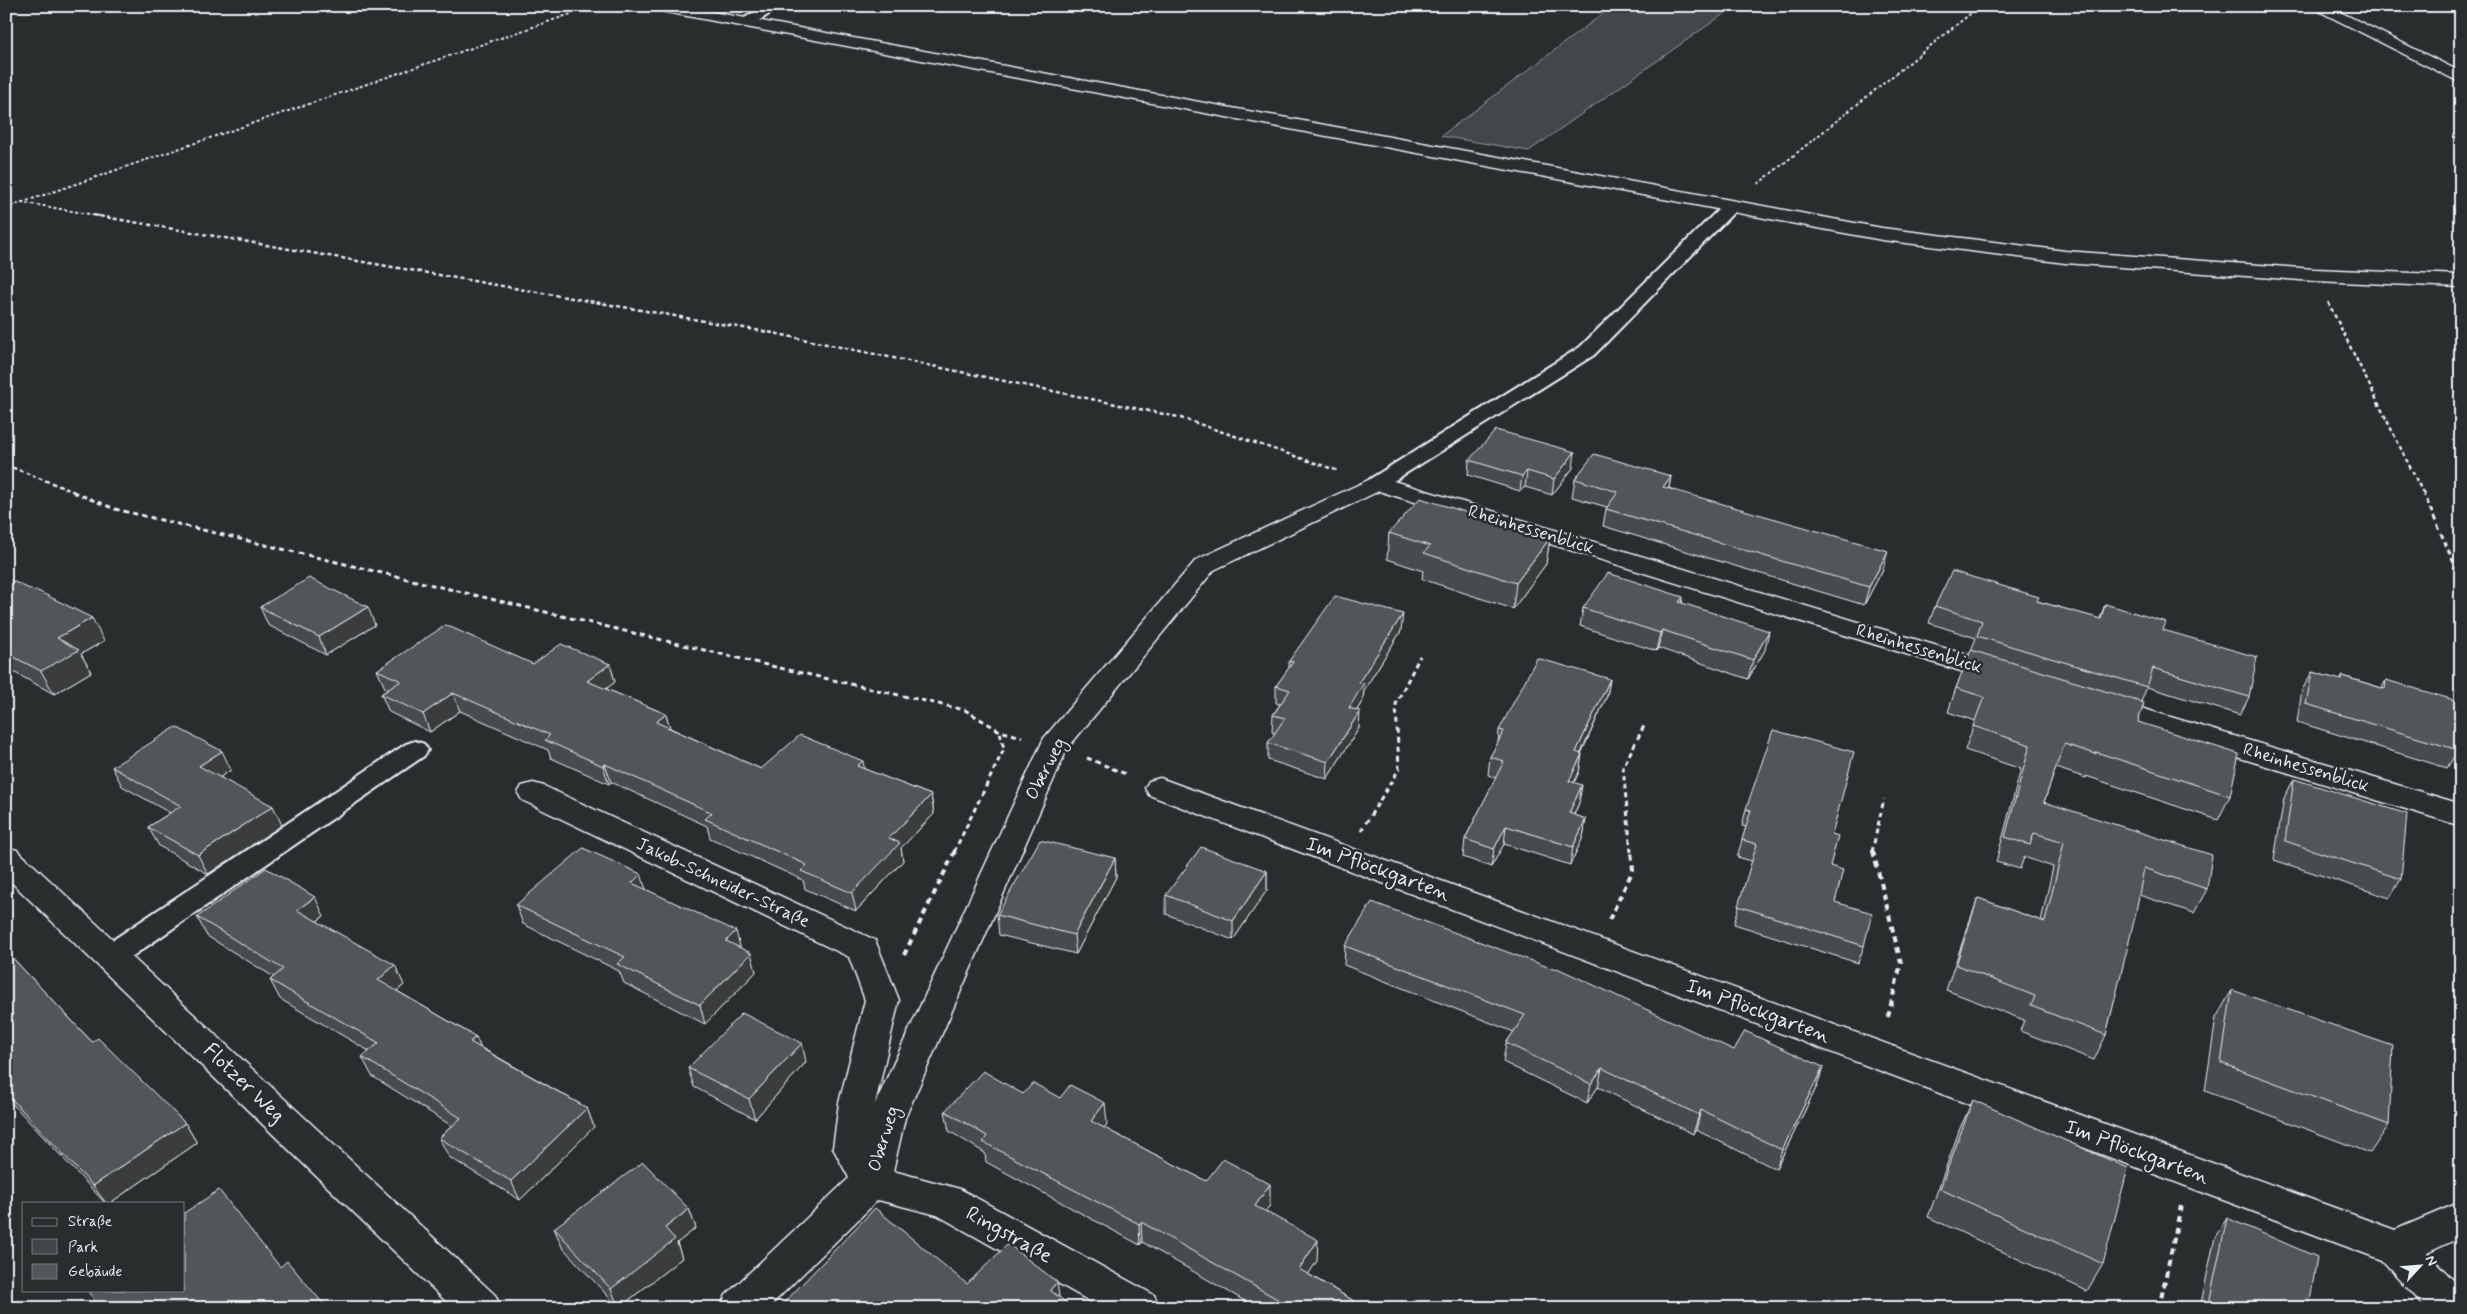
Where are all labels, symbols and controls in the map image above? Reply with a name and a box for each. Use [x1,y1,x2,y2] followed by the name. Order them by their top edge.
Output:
[1465,499,1597,561] street label: Rheinhessenblick
[1853,618,1985,680] street label: Rheinhessenblick
[1020,734,1073,805] street label: Oberweg
[2240,737,2372,799] street label: Rheinhessenblick
[1302,830,1454,909] street label: Im Pflöckgarten
[632,832,814,934] street label: Jakob-Schneider-Straße
[1682,972,1834,1051] street label: Im Pflöckgarten
[197,1037,291,1129] street label: Flotzer Weg
[863,1103,906,1175] street label: Oberweg
[2061,1113,2213,1192] street label: Im Pflöckgarten
[960,1200,1057,1271] street label: Ringstraße
[22,1202,185,1292] legend
[68,1212,112,1232] text: Straße
[68,1238,98,1258] text: Park
[2394,1242,2444,1292] north arrow
[2421,1253,2441,1269] text: N
[68,1262,122,1282] text: Gebäude

